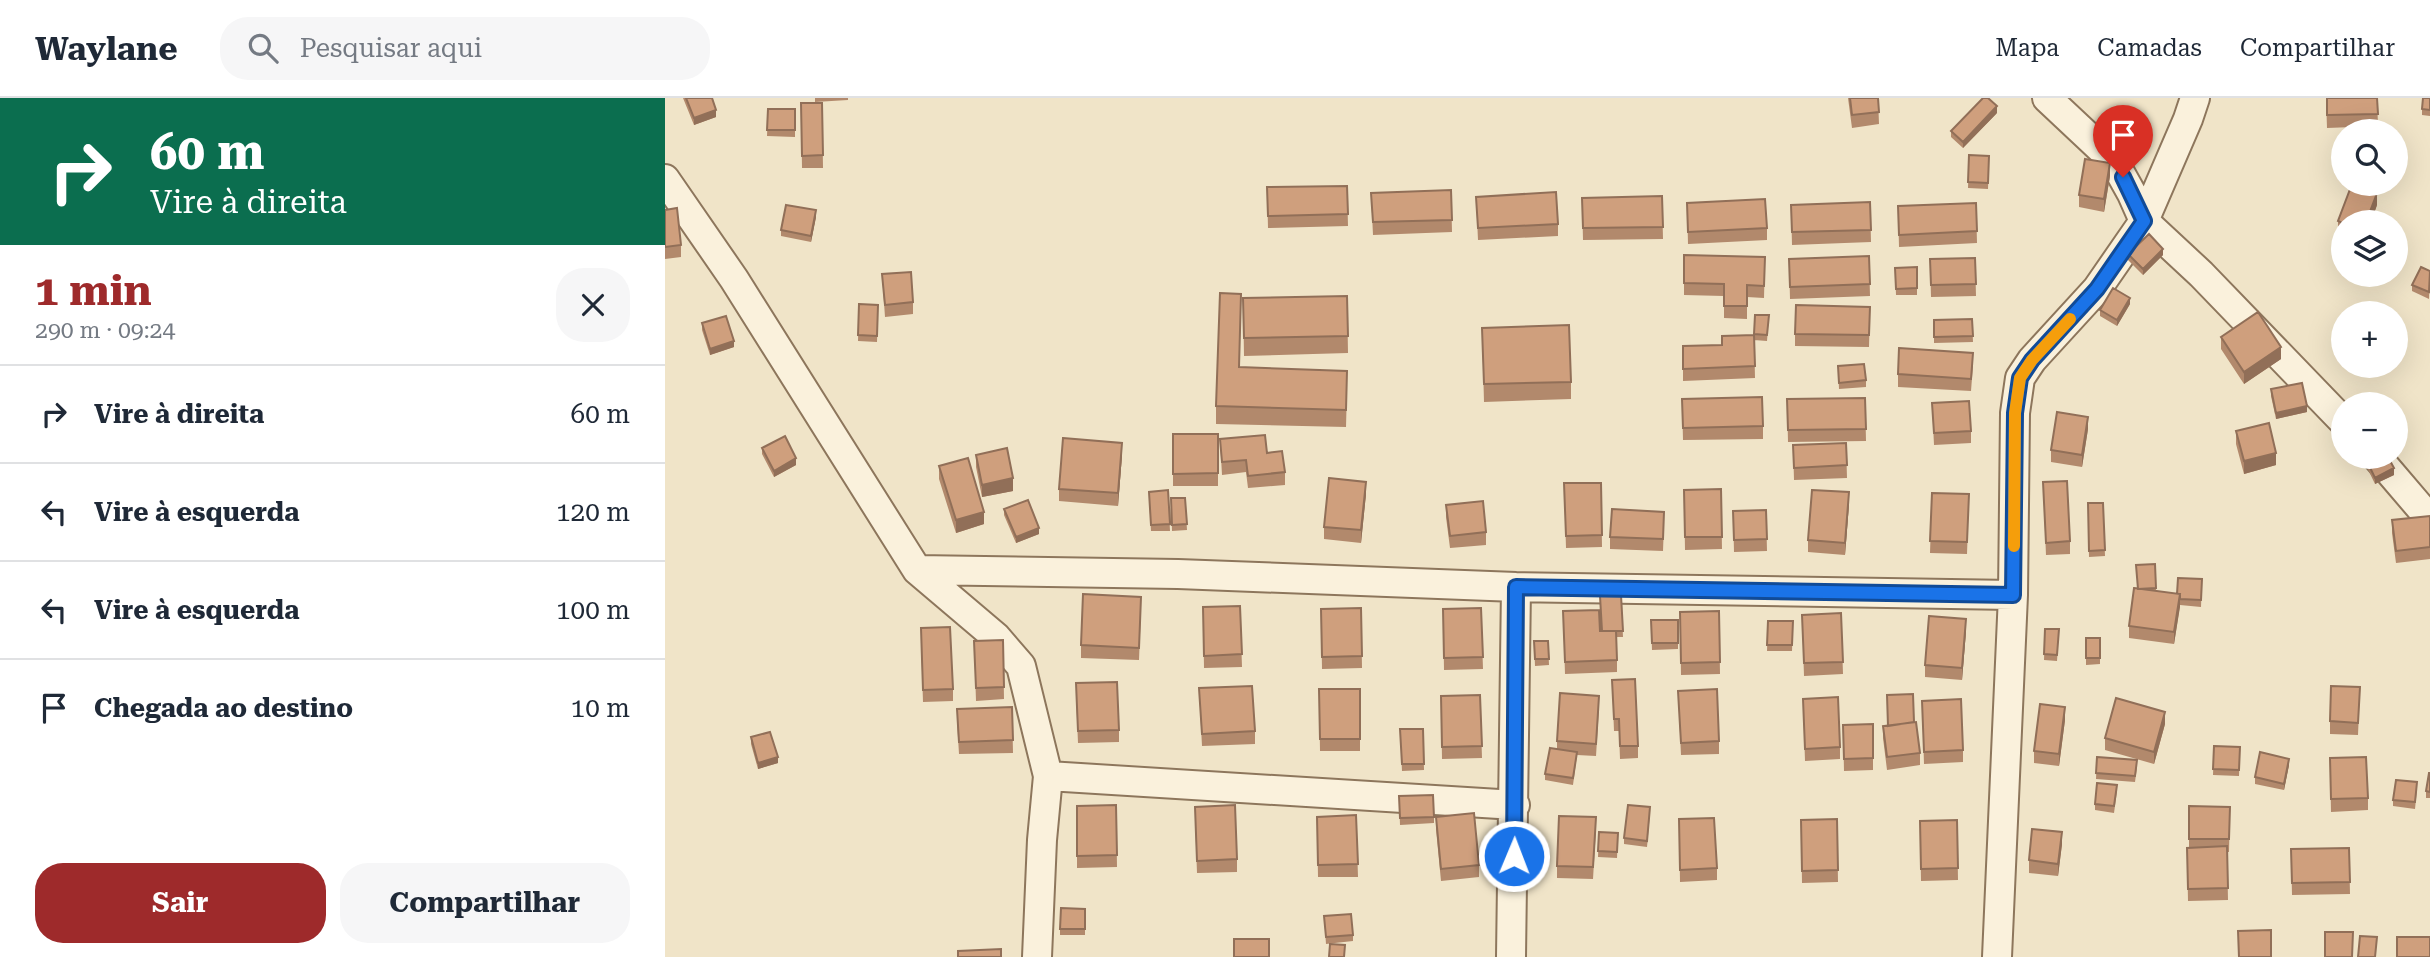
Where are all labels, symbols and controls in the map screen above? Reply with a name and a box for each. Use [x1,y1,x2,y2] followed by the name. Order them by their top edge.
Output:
[220,17,710,80] search box
[35,29,178,68] text: Waylane
[244,29,282,67] icon: search
[300,33,482,63] text: Pesquisar aqui
[1995,34,2059,62] text: Mapa
[2097,34,2202,62] text: Camadas
[2240,34,2395,62] text: Compartilhar
[2093,105,2153,177] pin
[2104,116,2142,154] icon: arrive
[2331,119,2408,469] map controls
[2331,119,2408,196] button: search
[150,124,265,181] text: 60 m
[35,126,126,217] icon: right
[150,183,347,221] text: Vire à direita
[2331,210,2408,287] button: layers
[35,266,152,315] text: 1 min
[556,268,630,342] button: close
[2331,301,2408,378] button: +
[35,317,175,344] text: 290 m · 09:24
[2331,392,2408,469] button: −
[35,395,73,433] icon: right
[94,399,264,429] text: Vire à direita
[571,399,630,429] text: 60 m
[35,493,73,531] icon: left
[94,497,299,527] text: Vire à esquerda
[556,497,630,527] text: 120 m
[35,591,73,629] icon: left
[94,595,299,625] text: Vire à esquerda
[556,595,630,625] text: 100 m
[35,689,73,727] icon: arrive
[94,693,353,723] text: Chegada ao destino
[571,693,630,723] text: 10 m
[1477,819,1551,893] position arrow
[35,863,326,943] button: Sair
[340,863,630,943] button: Compartilhar

